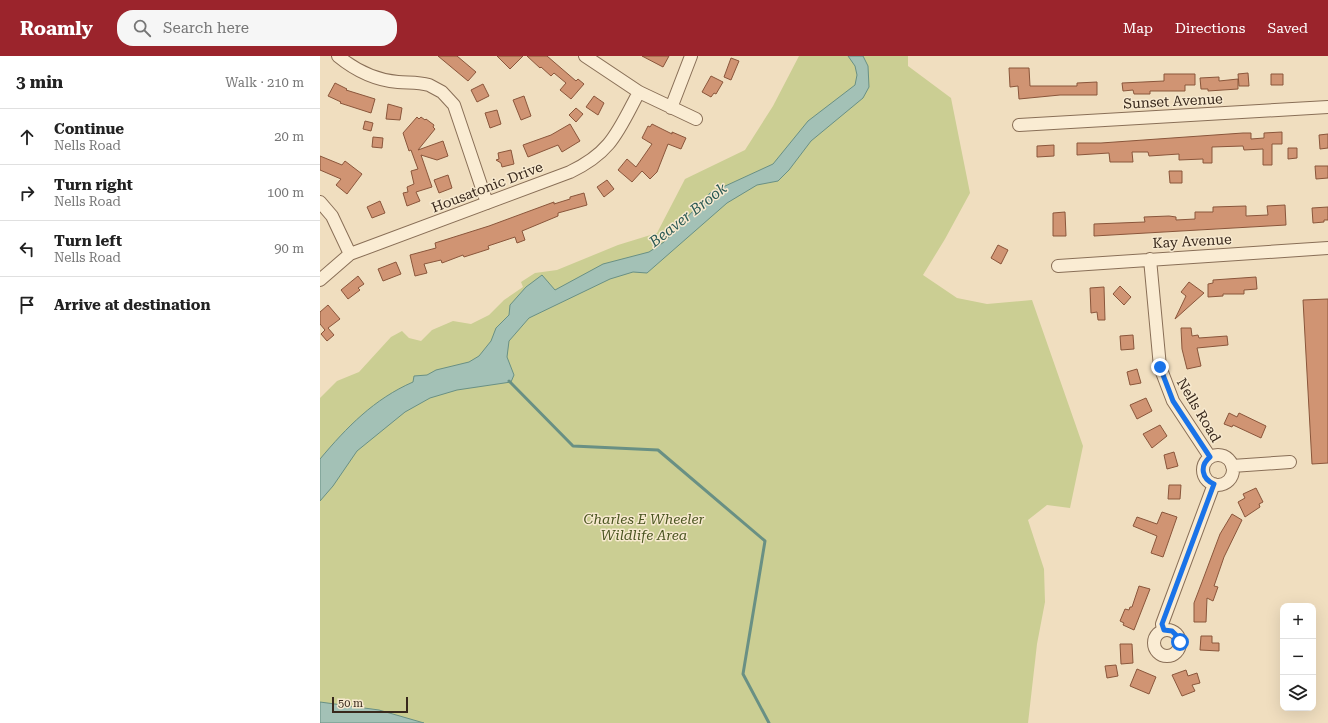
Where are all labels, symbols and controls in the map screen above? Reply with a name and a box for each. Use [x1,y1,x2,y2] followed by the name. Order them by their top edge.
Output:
[117,10,397,46] search box
[20,17,93,40] text: Roamly
[131,17,153,39] icon: search
[163,19,249,37] text: Search here
[1123,20,1153,36] text: Map
[1175,20,1245,36] text: Directions
[1267,20,1308,36] text: Saved
[16,72,63,92] text: 3 min
[225,75,304,90] text: Walk · 210 m
[1123,90,1224,112] street label: Sunset Avenue
[54,120,124,138] text: Continue
[16,126,38,148] icon: ahead
[274,129,304,144] text: 20 m
[54,138,121,153] text: Nells Road
[429,158,545,216] street label: Housatonic Drive
[54,176,133,194] text: Turn right
[645,179,731,251] water label: Beaver Brook
[16,182,38,204] icon: right
[267,185,304,200] text: 100 m
[54,194,121,209] text: Nells Road
[1152,231,1232,251] street label: Kay Avenue
[54,232,122,250] text: Turn left
[16,238,38,260] icon: left
[274,241,304,256] text: 90 m
[54,250,121,265] text: Nells Road
[16,294,38,316] icon: arrive
[54,296,210,314] text: Arrive at destination
[1151,358,1169,376] route end
[1174,375,1224,445] street label: Nells Road
[584,511,705,543] park label: Charles E Wheeler Wildlife Area
[1280,603,1316,711] map controls
[1280,603,1316,639] button: +
[1171,633,1189,651] route start
[1280,639,1316,675] button: −
[1280,675,1316,711] button: layers
[332,695,408,714] scale bar
[338,697,363,710] text: 50 m

